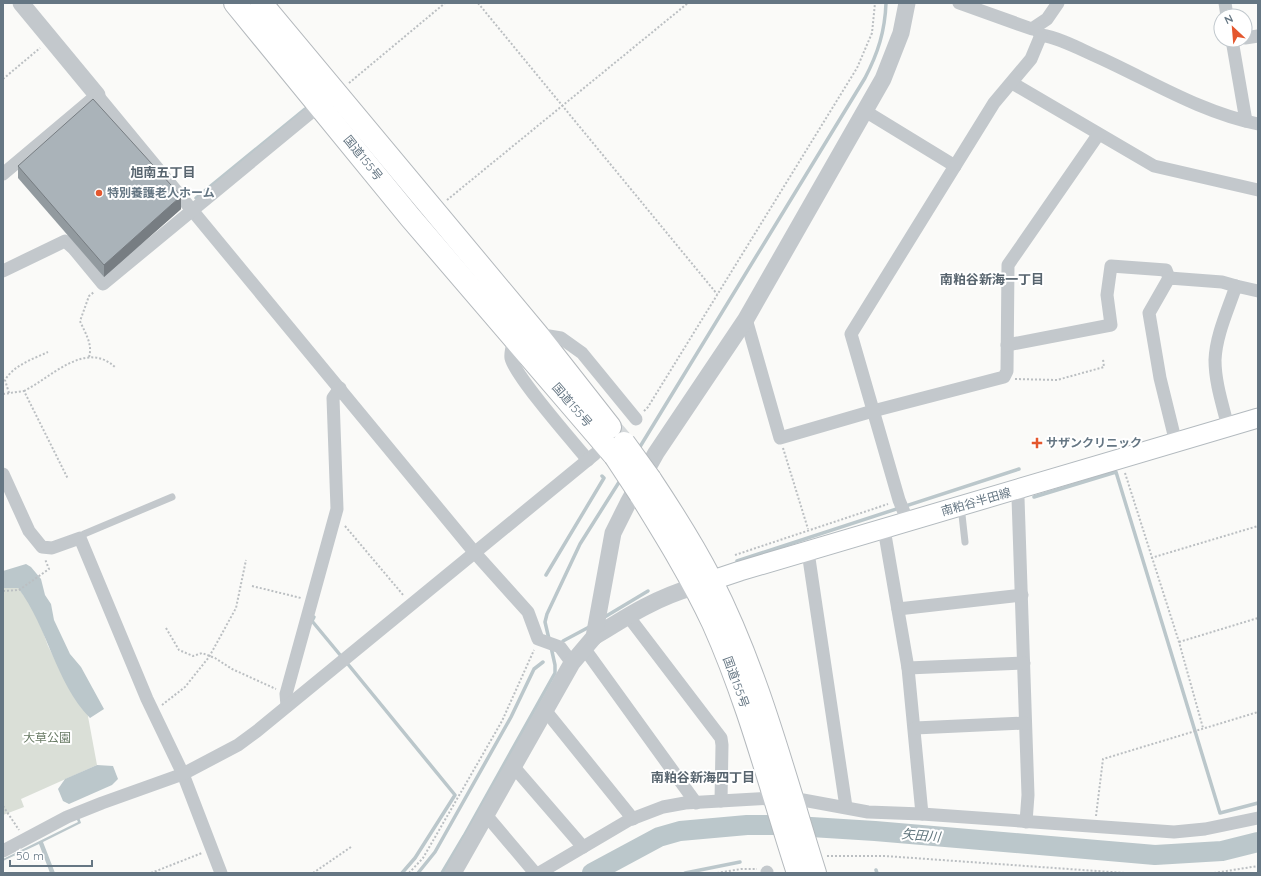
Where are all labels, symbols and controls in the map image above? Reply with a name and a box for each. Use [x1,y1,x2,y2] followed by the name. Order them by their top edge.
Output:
[1213,8,1253,48] north arrow
[1222,11,1235,27] text: N
[341,132,386,183] street label: 国道155号
[130,164,196,180] district label: 旭南五丁目
[107,185,215,200] place label: 特別養護老人ホーム
[94,188,104,198] marker: 特別養護老人ホーム
[940,271,1044,287] district label: 南粕谷新海一丁目
[549,380,596,430] street label: 国道155号
[1046,435,1142,450] place label: サザンクリニック
[1031,437,1043,449] marker: サザンクリニック
[939,484,1013,519] street label: 南粕谷半田線
[720,654,753,710] street label: 国道155号
[23,730,71,745] park label: 大草公園
[651,769,755,785] district label: 南粕谷新海四丁目
[901,825,943,845] water label: 矢田川
[10,842,92,868] scale bar
[16,848,44,863] text: 50 m

